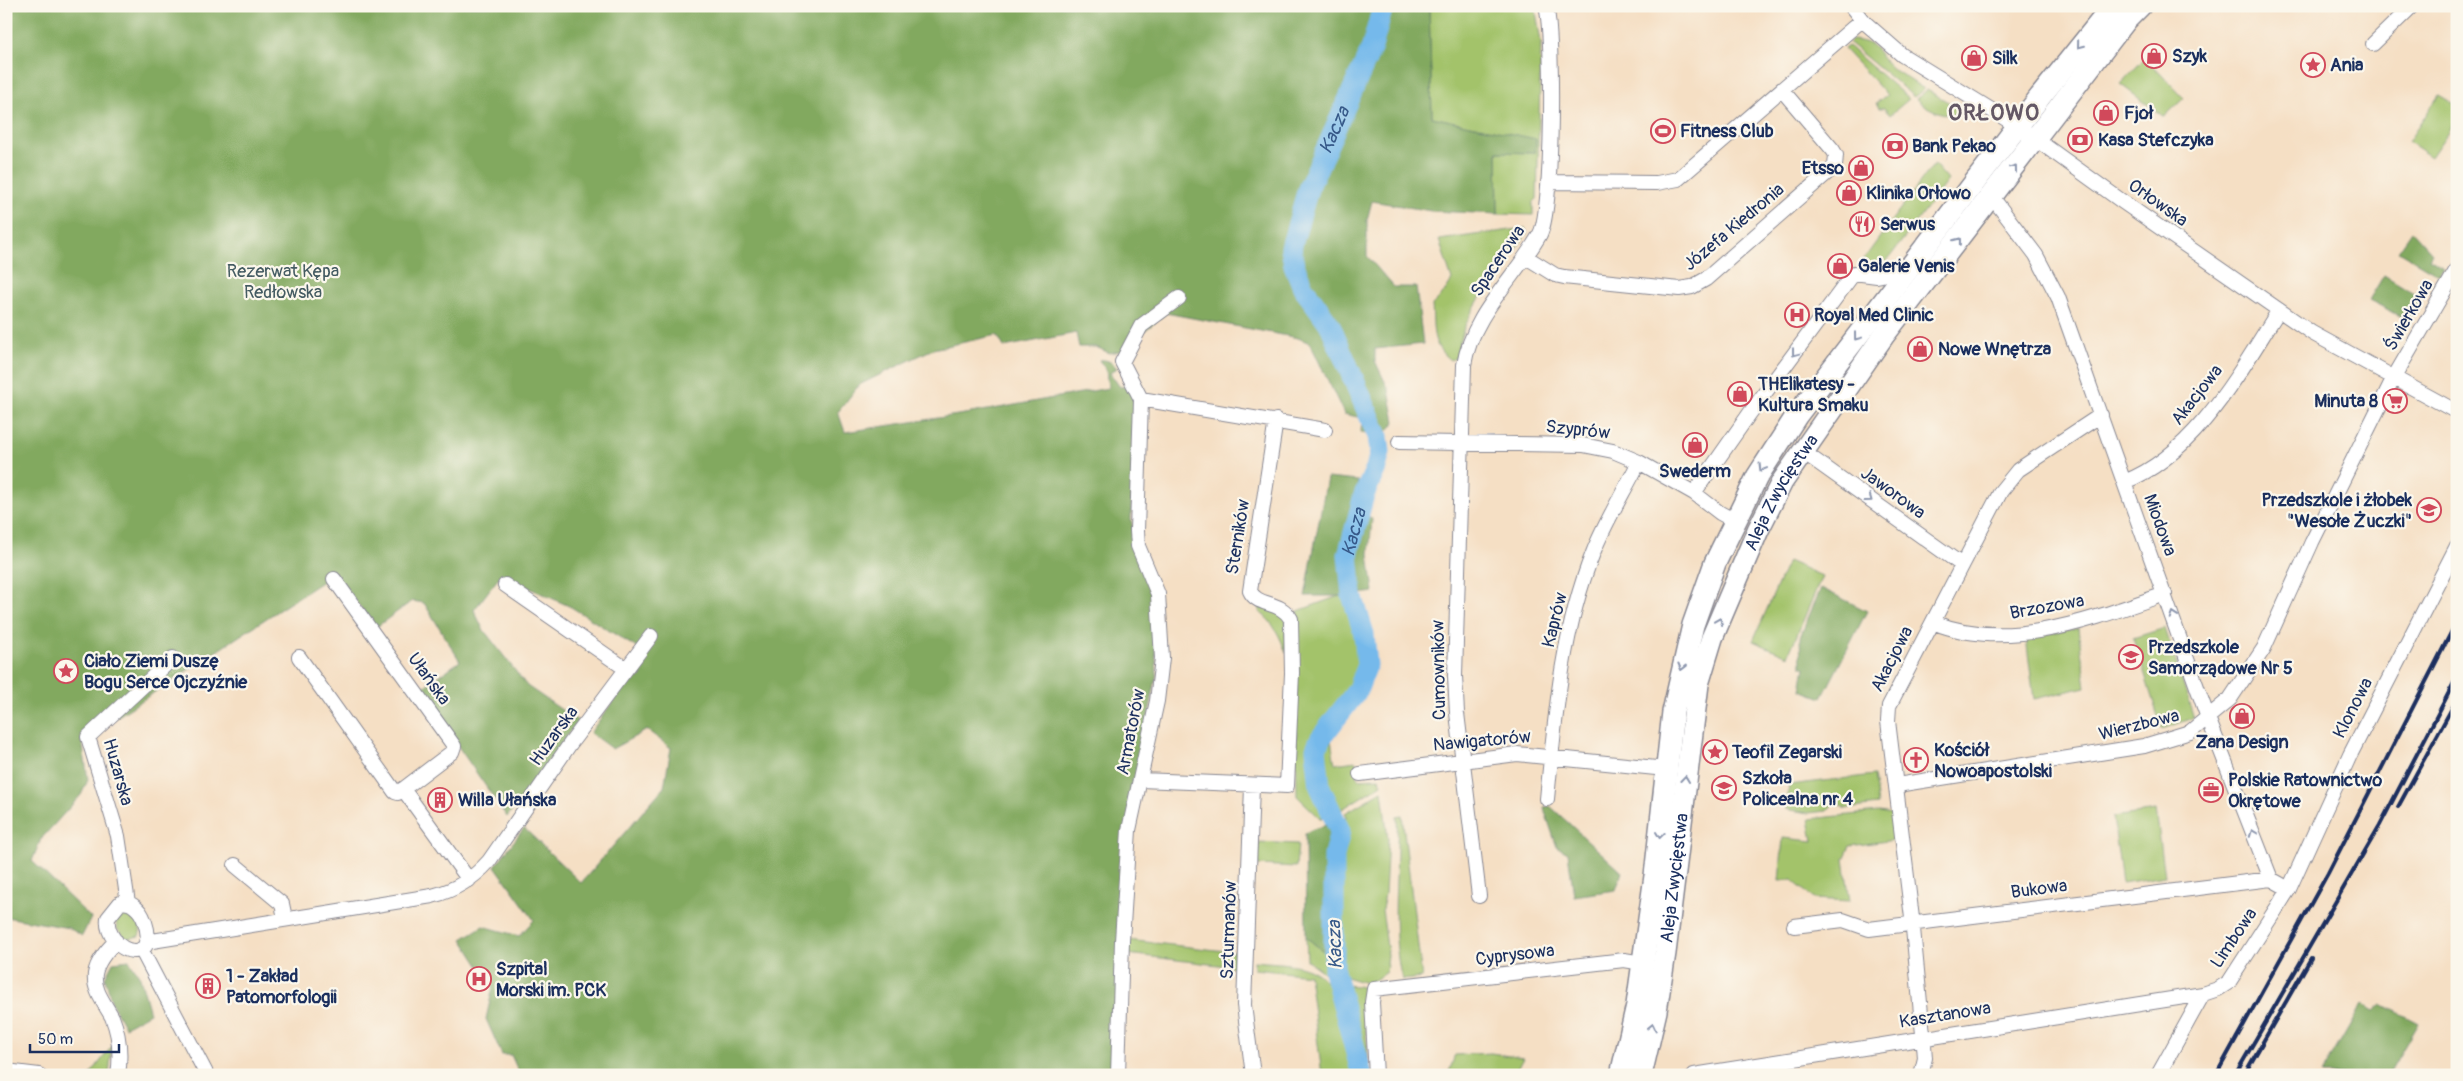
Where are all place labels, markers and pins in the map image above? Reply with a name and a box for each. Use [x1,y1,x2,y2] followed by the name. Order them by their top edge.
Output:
[2141,43,2167,69] shop icon: Szyk
[1961,45,1987,71] shop icon: Silk
[2172,45,2208,68] place label: Szyk
[1992,47,2018,70] place label: Silk
[2300,52,2326,78] place icon: Ania
[2330,54,2364,77] place label: Ania
[2093,100,2119,126] shop icon: Fjoł
[2124,102,2154,125] place label: Fjoł
[1650,118,1676,144] sports icon: Fitness Club
[1680,120,1774,143] place label: Fitness Club
[2067,127,2093,153] bank icon: Kasa Stefczyka
[2098,129,2214,152] place label: Kasa Stefczyka
[1882,133,1908,159] bank icon: Bank Pekao
[1912,135,1996,158] place label: Bank Pekao
[1848,155,1874,181] shop icon: Etsso
[1802,157,1844,180] place label: Etsso
[1836,180,1862,206] shop icon: Klinika Orłowo
[1866,182,1971,205] place label: Klinika Orłowo
[1849,211,1875,237] restaurant icon: Serwus
[1880,213,1936,236] place label: Serwus
[1827,253,1853,279] shop icon: Galerie Venis
[1858,255,1956,278] place label: Galerie Venis
[1784,302,1810,328] hospital icon: Royal Med Clinic
[1814,304,1934,327] place label: Royal Med Clinic
[1907,336,1933,362] shop icon: Nowe Wnętrza
[1938,338,2052,361] place label: Nowe Wnętrza
[1757,373,1869,417] place label: THElikatesy - Kultura Smaku
[1727,381,1753,407] shop icon: THElikatesy - Kultura Smaku
[2382,388,2408,414] supermarket icon: Minuta 8
[2314,390,2378,413] place label: Minuta 8
[1682,432,1708,458] shop icon: Swederm
[1659,460,1731,483] place label: Swederm
[2261,489,2412,533] place label: Przedszkole i żłobek "Wesołe Żuczki"
[2416,497,2442,523] school or university icon: Przedszkole i żłobek "Wesołe Żuczki"
[2148,636,2293,680] place label: Przedszkole Samorządowe Nr 5
[2118,644,2144,670] school or university icon: Przedszkole Samorządowe Nr 5
[84,650,248,694] place label: Ciało Ziemi Duszę Bogu Serce Ojczyźnie
[53,658,79,684] place icon: Ciało Ziemi Duszę Bogu Serce Ojczyźnie
[2229,703,2255,729] shop icon: Zana Design
[2195,731,2289,754] place label: Zana Design
[1702,739,1728,765] place icon: Teofil Zegarski
[1934,739,2052,783] place label: Kościół Nowoapostolski
[1731,741,1842,764] place label: Teofil Zegarski
[1903,747,1929,773] church icon: Kościół Nowoapostolski
[1742,767,1854,811] place label: Szkoła Policealna nr 4
[2228,769,2383,813] place label: Polskie Ratownictwo Okrętowe
[1711,775,1737,801] school or university icon: Szkoła Policealna nr 4
[2198,777,2224,803] office icon: Polskie Ratownictwo Okrętowe
[427,787,453,813] building icon: Willa Ułańska
[458,789,557,812] place label: Willa Ułańska
[496,958,606,1002] place label: Szpital Morski im. PCK
[226,965,337,1009] place label: 1 - Zakład Patomorfologii
[466,966,492,992] hospital icon: Szpital Morski im. PCK
[195,973,221,999] building icon: 1 - Zakład Patomorfologii

